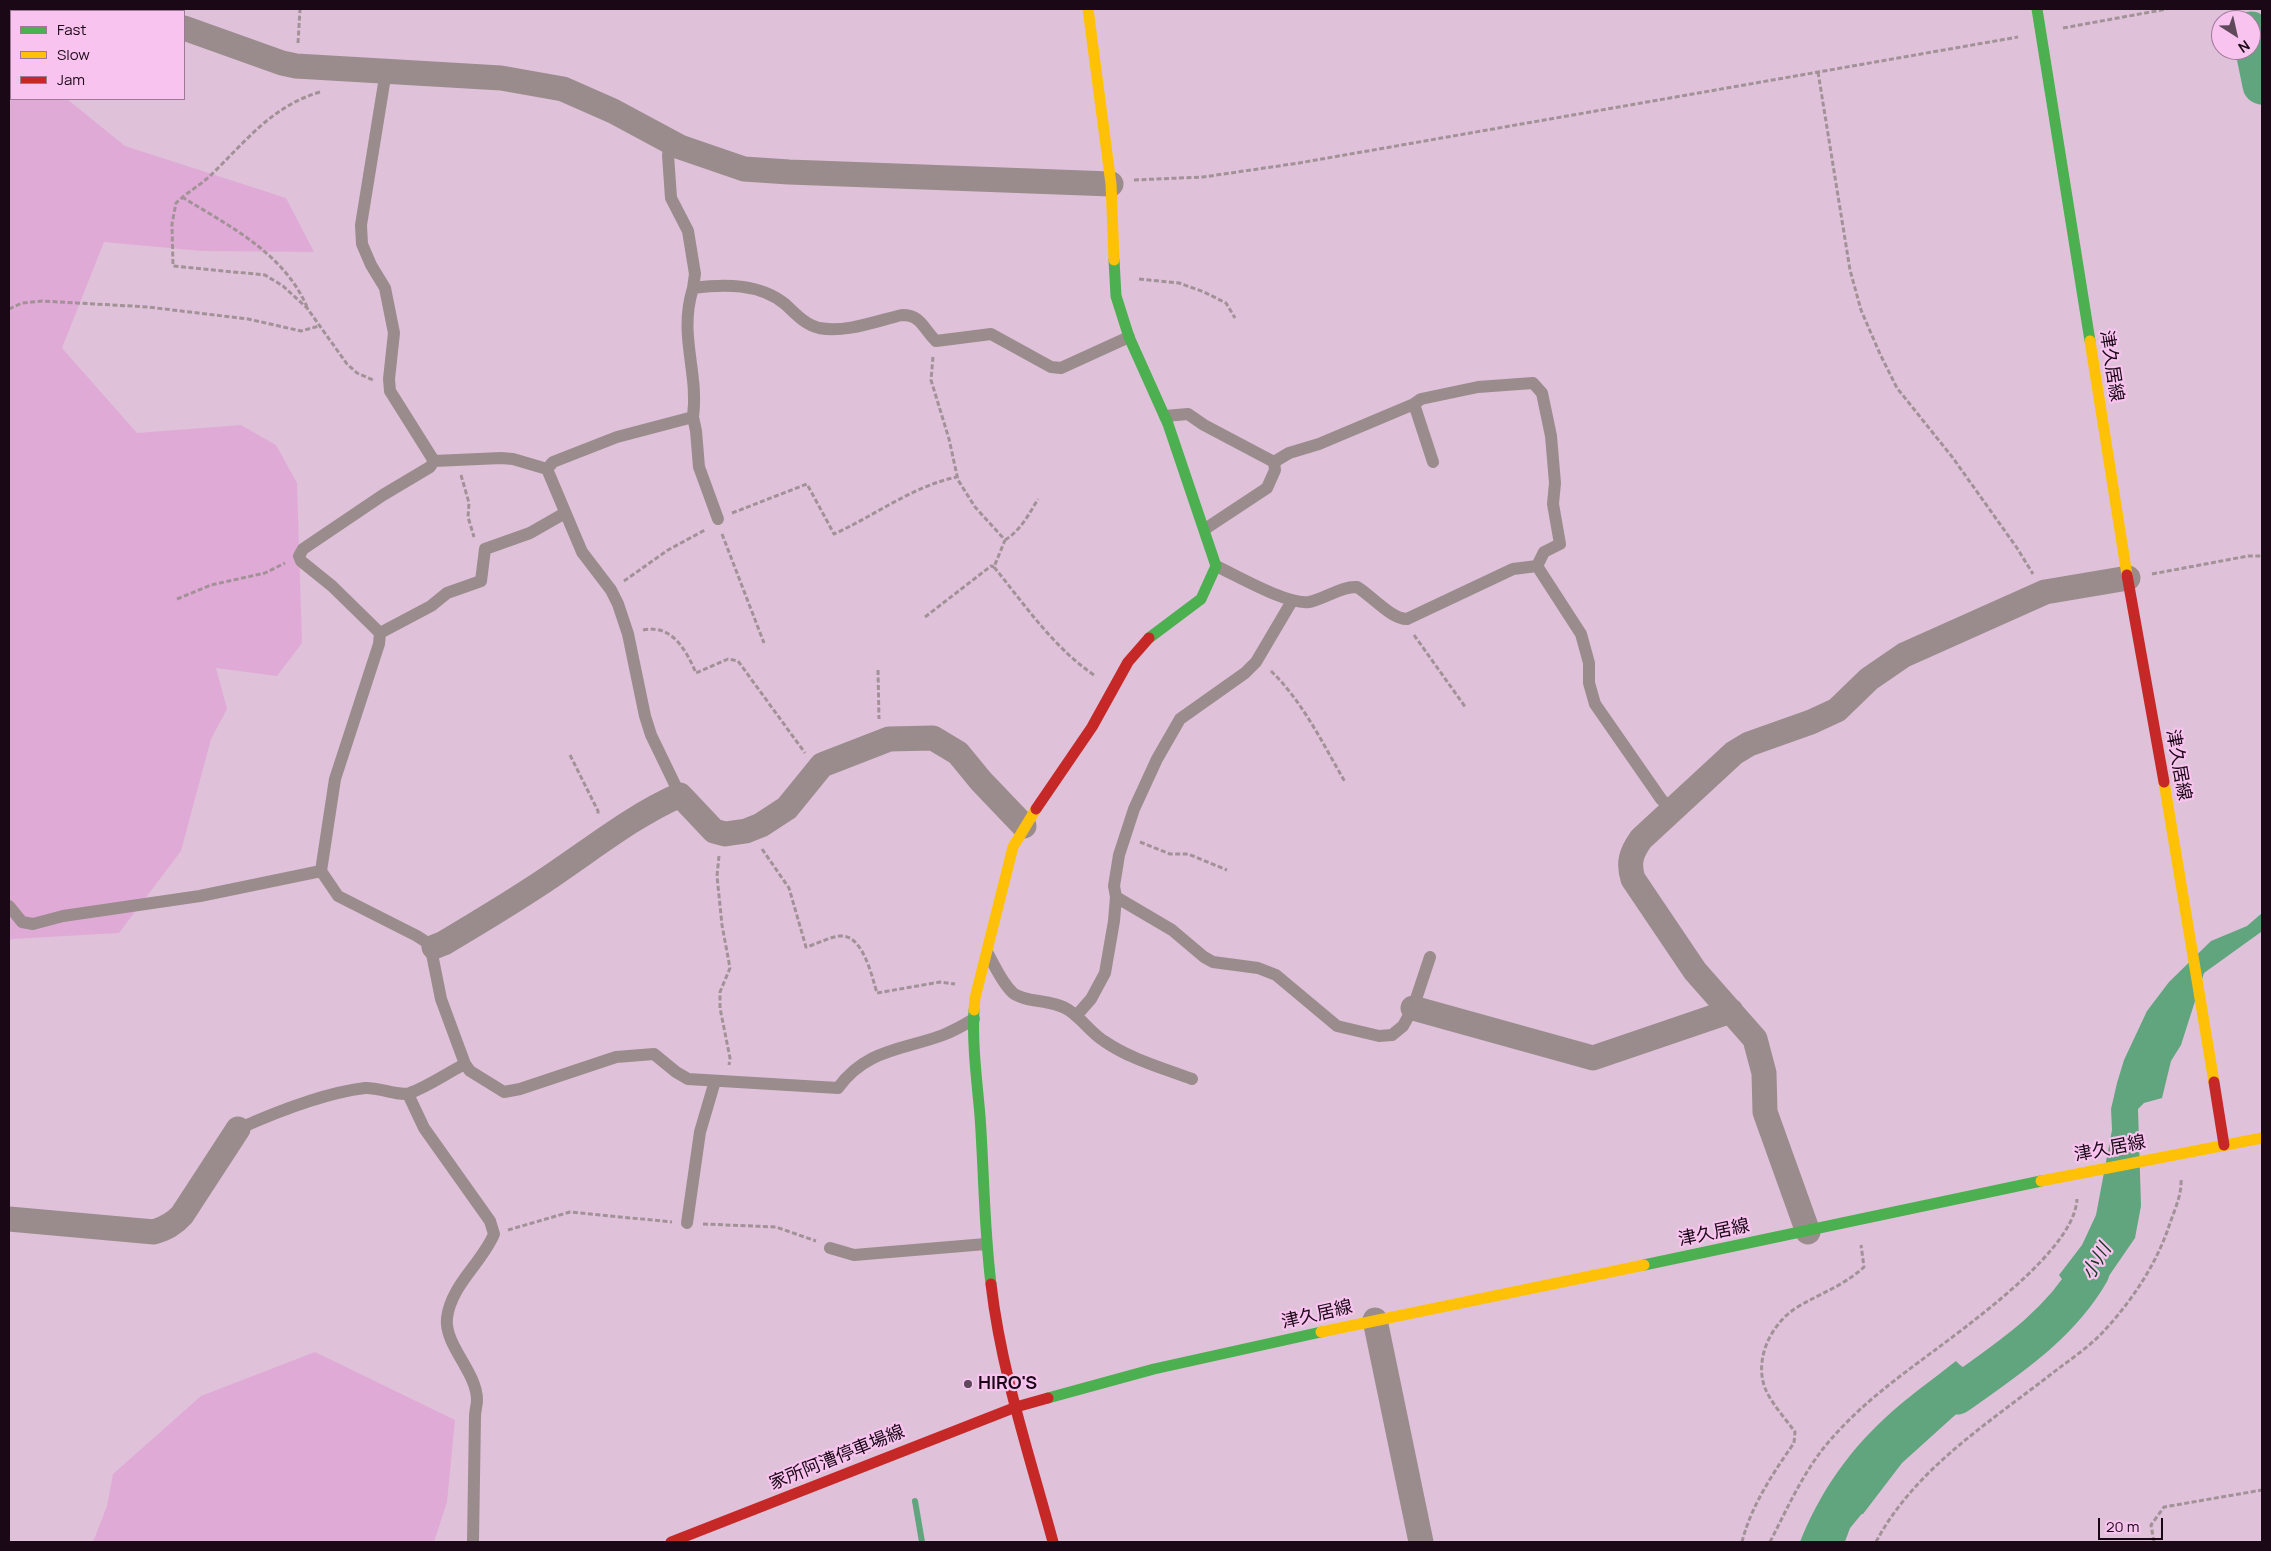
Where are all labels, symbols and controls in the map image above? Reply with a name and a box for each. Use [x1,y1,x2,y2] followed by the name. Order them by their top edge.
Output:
[10,10,185,100] legend
[2211,10,2261,60] north arrow
[57,19,86,40] text: Fast
[2235,36,2254,58] text: N
[57,44,90,65] text: Slow
[57,69,85,90] text: Jam
[2095,329,2127,403] street label: 津久居線
[2161,728,2195,802] street label: 津久居線
[2073,1132,2147,1166] street label: 津久居線
[1677,1215,1751,1251] street label: 津久居線
[2077,1240,2117,1284] water label: 小川
[1279,1296,1355,1334] street label: 津久居線
[978,1373,1037,1395] place label: HIRO'S
[962,1378,974,1390] marker: HIRO'S
[766,1421,908,1495] street label: 家所阿漕停車場線
[2101,1508,2166,1540] scale bar
[2106,1516,2139,1537] text: 20 m

